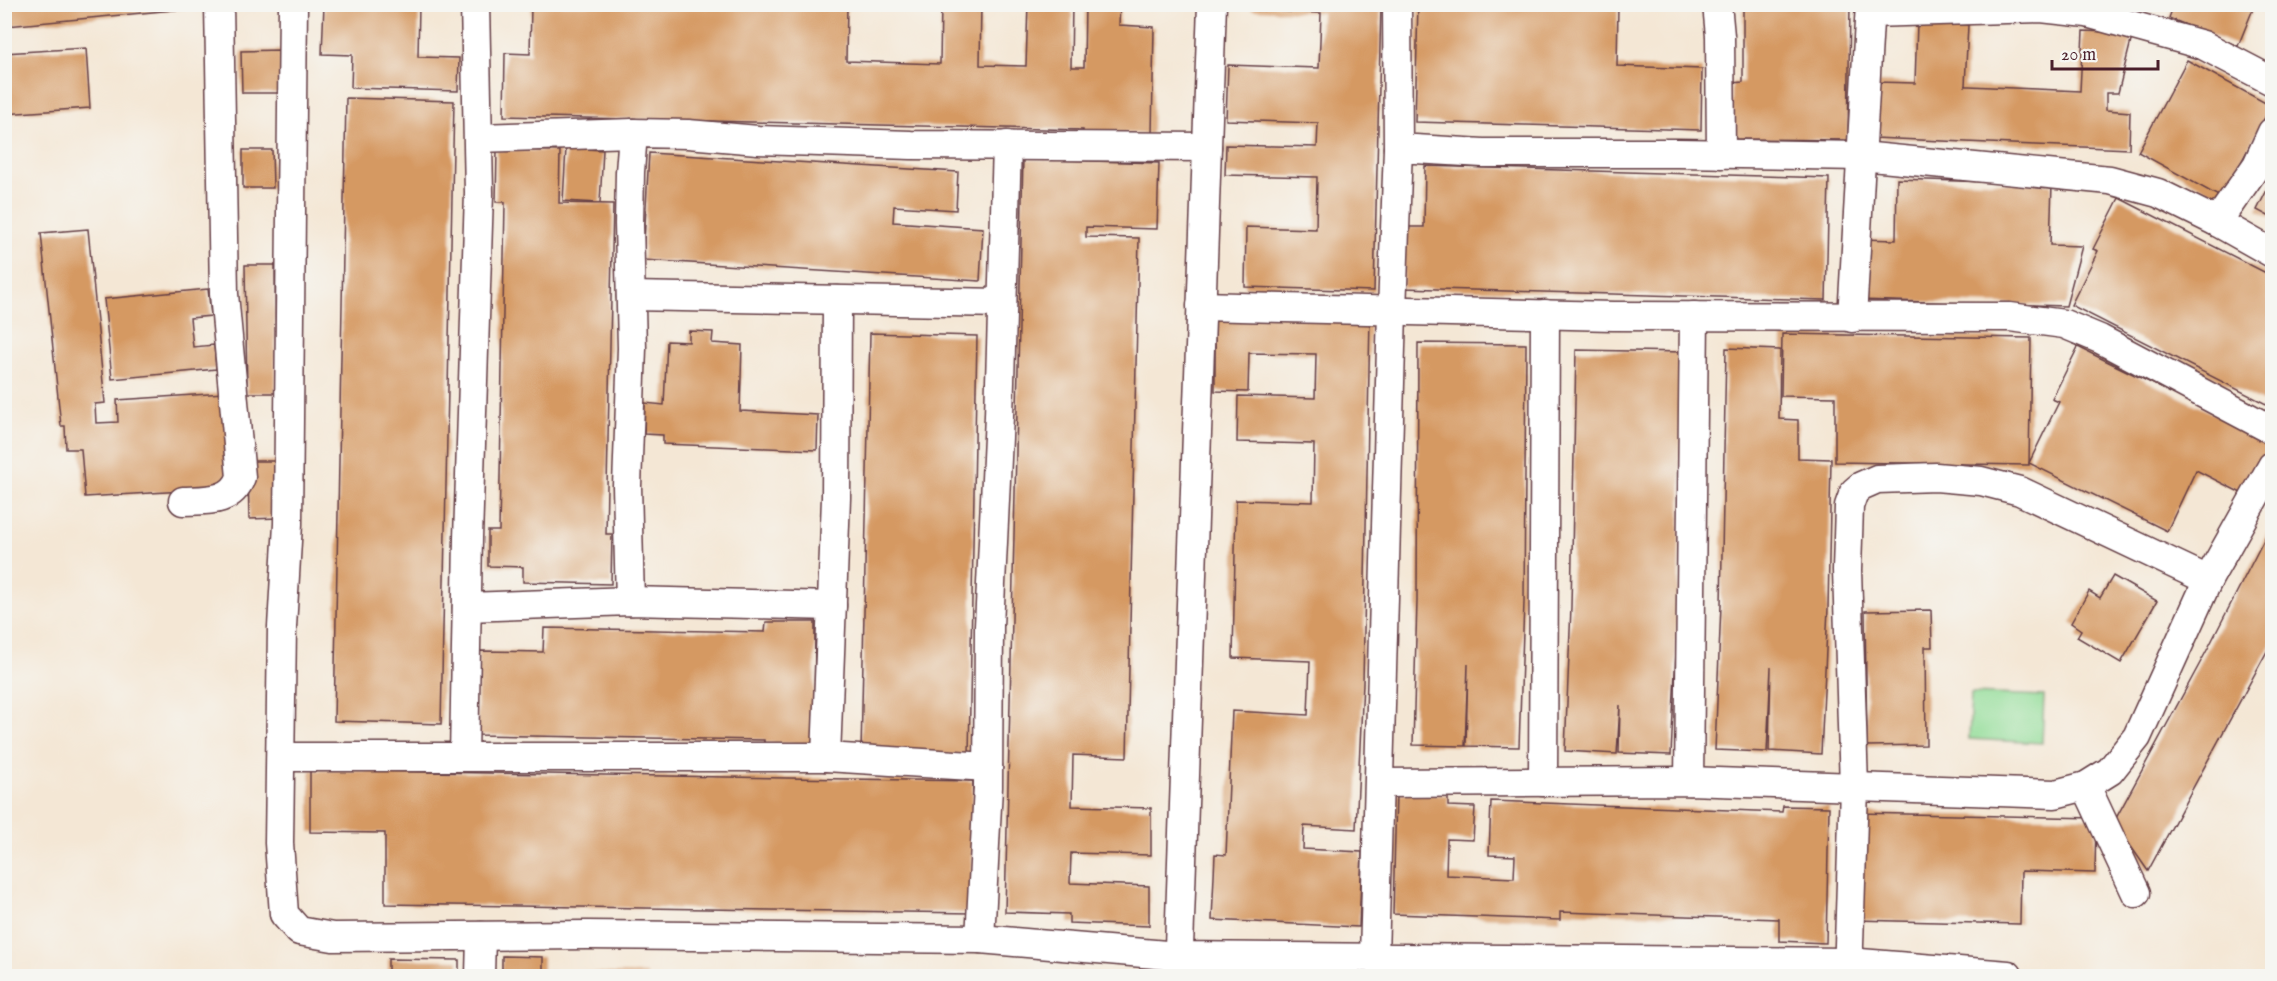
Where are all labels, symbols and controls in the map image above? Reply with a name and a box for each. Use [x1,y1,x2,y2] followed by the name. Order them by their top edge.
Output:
[2052,33,2158,71] scale bar
[2061,44,2096,67] text: 20 m

